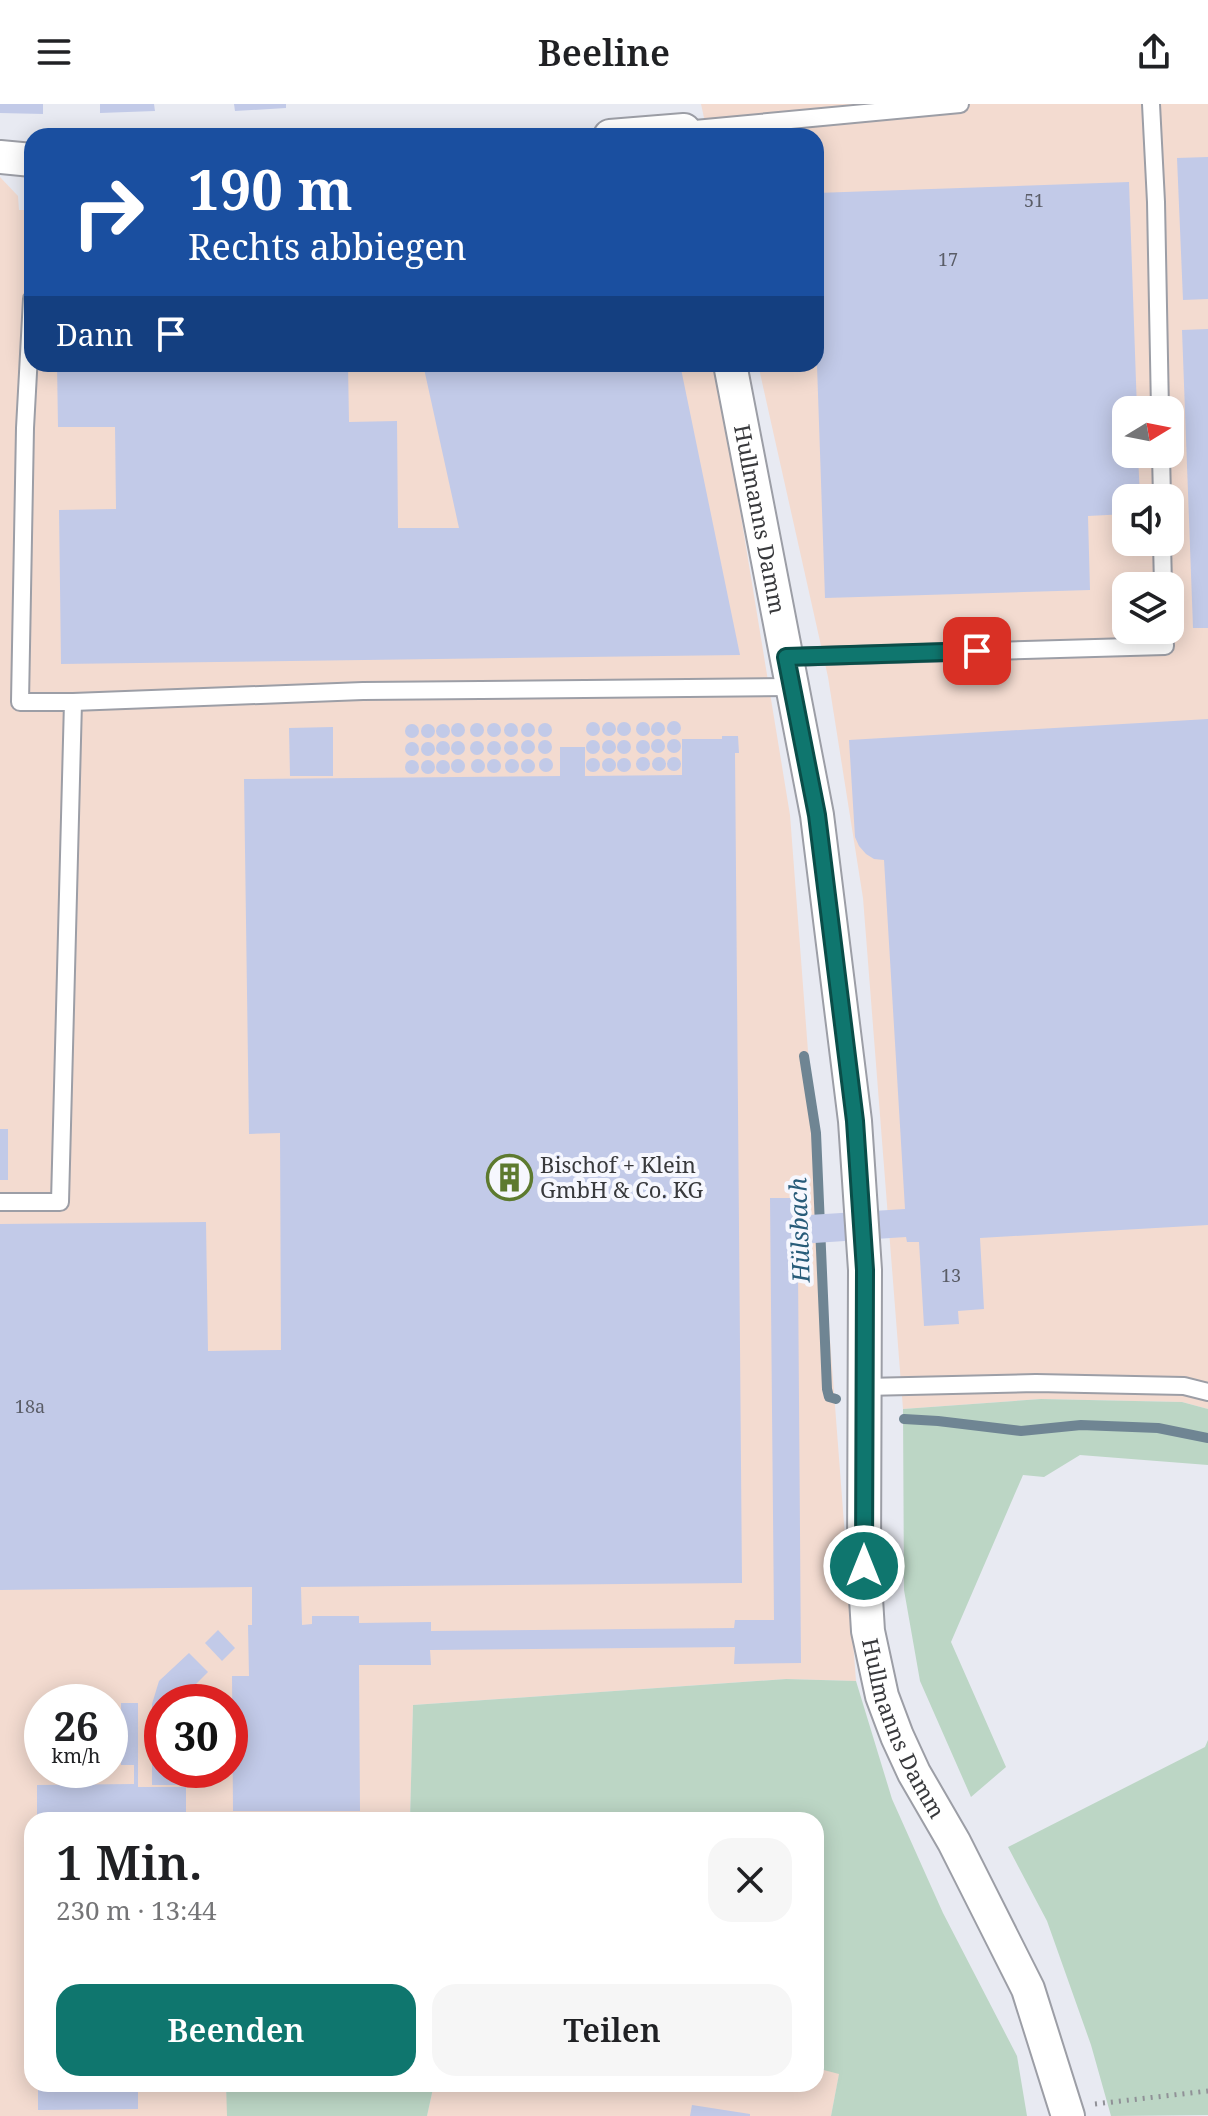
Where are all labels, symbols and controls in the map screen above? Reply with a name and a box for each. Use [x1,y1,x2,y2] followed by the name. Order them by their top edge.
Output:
[538,28,670,77] text: Beeline
[32,30,76,74] icon: menu
[1132,30,1176,74] icon: share
[188,150,353,226] text: 190 m
[56,160,160,264] icon: right
[1024,188,1044,212] house number: 51
[188,222,467,271] text: Rechts abbiegen
[938,247,958,271] house number: 17
[149,312,193,356] icon: arrive
[56,314,133,355] text: Dann
[1112,396,1184,468] north arrow
[1112,396,1184,644] map controls
[728,422,794,616] street label: Hullmanns Damm
[1112,484,1184,556] button: sound
[1112,572,1184,644] button: layers
[943,617,1011,685] pin
[955,629,999,673] icon: arrive
[540,1149,704,1204] place label: Bischof + Klein GmbH & Co. KG
[485,1154,533,1202] building icon: Bischof + Klein GmbH & Co. KG
[780,1177,817,1284] water label: Hülsbach
[941,1263,961,1287] house number: 13
[15,1394,45,1418] house number: 18a
[822,1524,906,1608] position arrow
[856,1635,953,1824] street label: Hullmanns Damm
[144,1684,248,1788] speed limit sign: 30
[53,1698,99,1753] text: 26
[51,1742,101,1769] text: km/h
[56,1829,202,1894] text: 1 Min.
[708,1838,792,1922] button: close
[56,1892,217,1928] text: 230 m · 13:44
[56,1984,416,2076] button: Beenden
[432,1984,792,2076] button: Teilen

